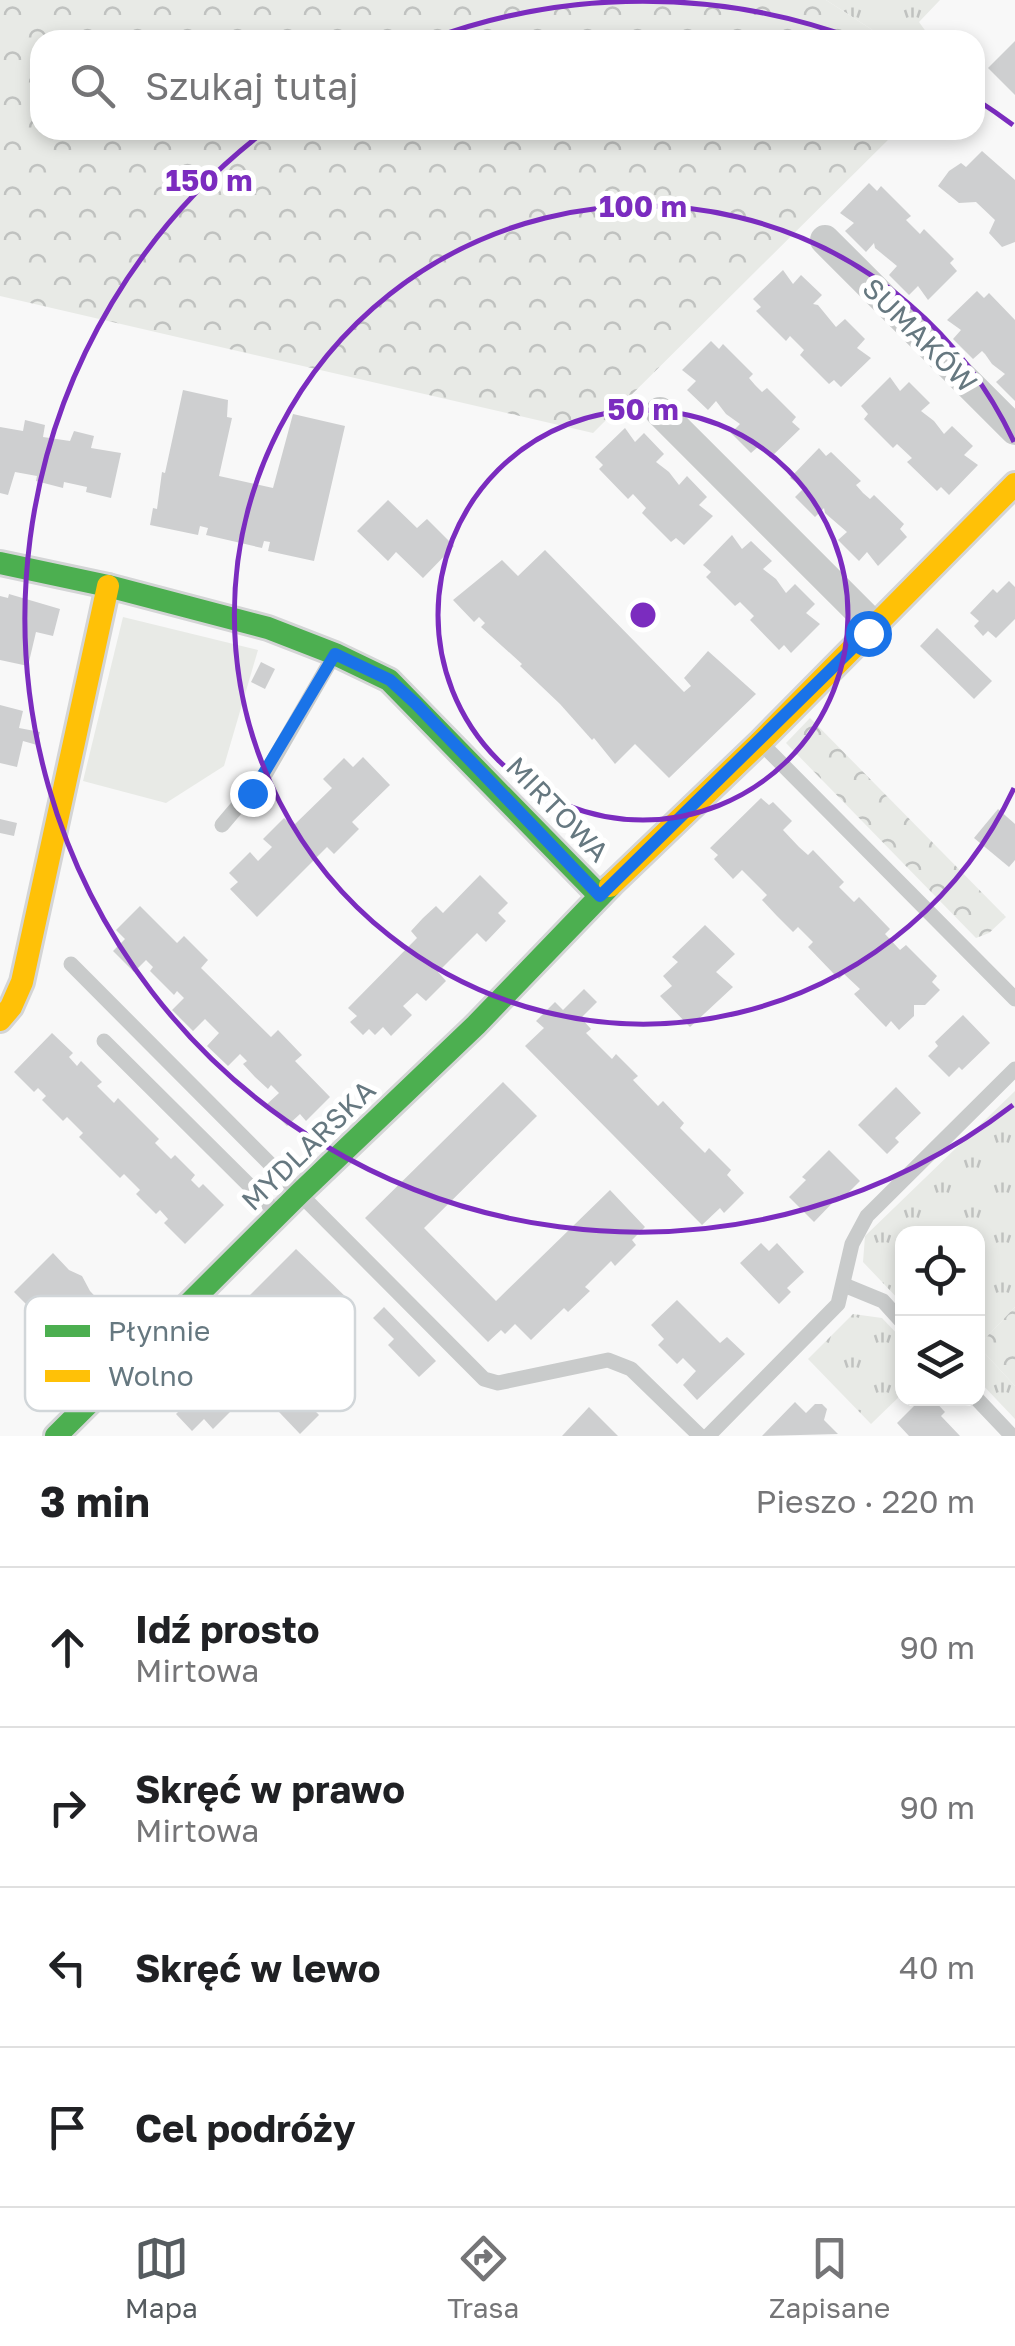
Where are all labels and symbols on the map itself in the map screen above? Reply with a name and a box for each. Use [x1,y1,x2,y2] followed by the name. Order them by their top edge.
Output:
[166,162,253,198] text: 150 m
[599,188,687,224] text: 100 m
[856,271,984,399] street label: SUMAKÓW
[607,391,679,427] text: 50 m
[625,597,661,633] centre of rings
[846,611,892,657] route start
[500,750,616,868] street label: MIRTOWA
[230,771,276,817] route end
[234,1073,382,1217] street label: MYDLARSKA
[25,1296,355,1411] legend
[108,1314,210,1347] text: Płynnie
[108,1359,194,1392] text: Wolno

